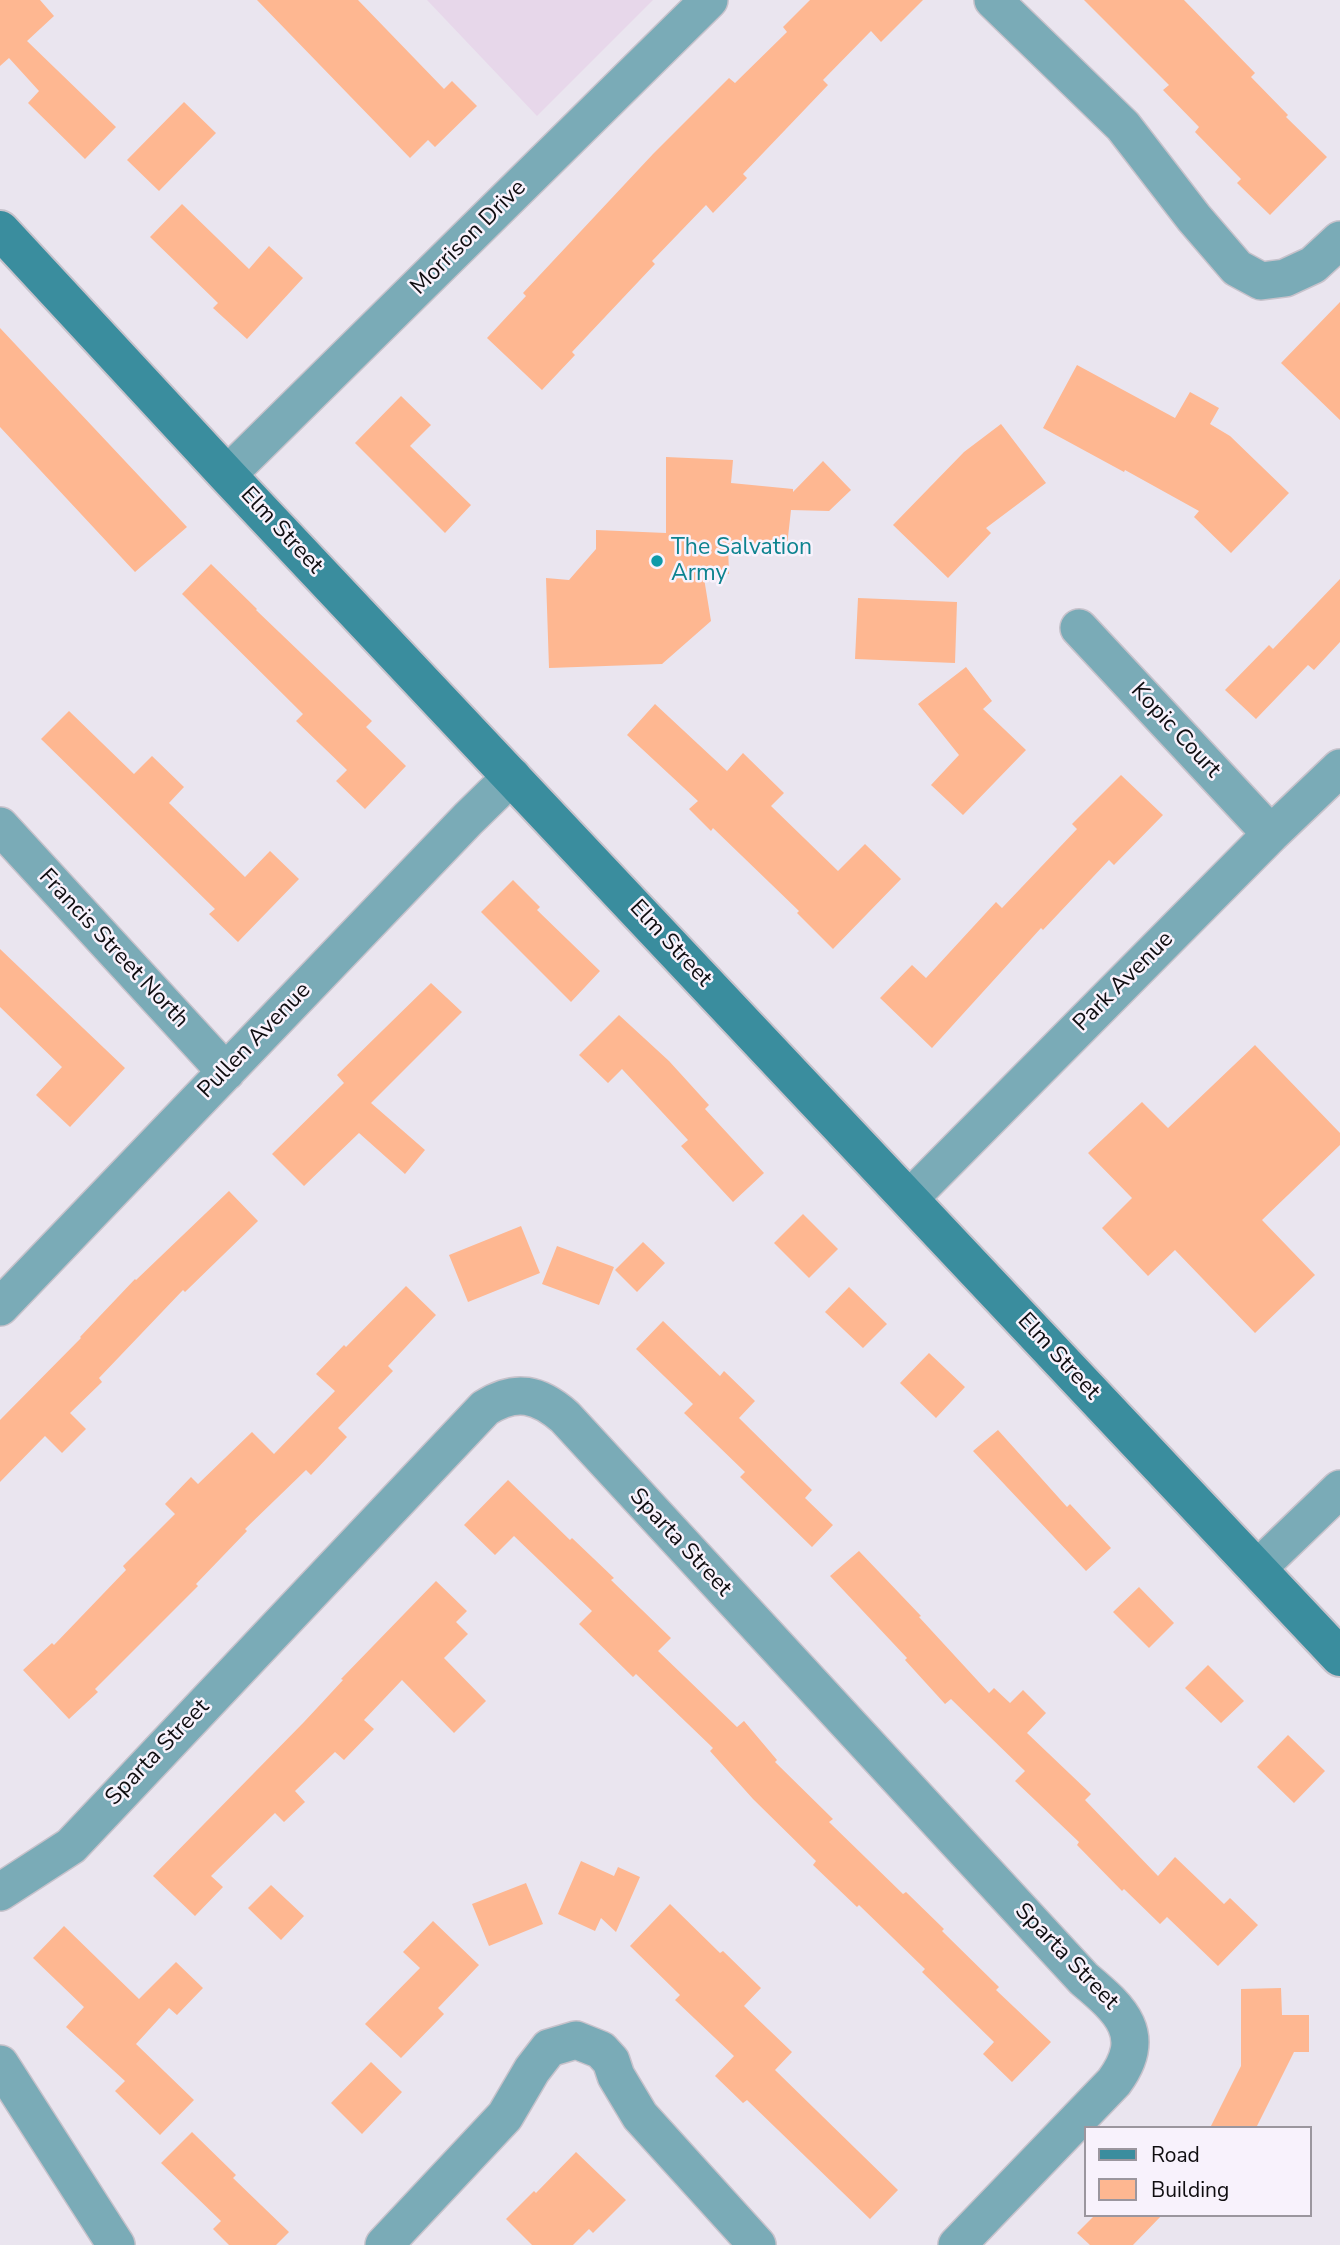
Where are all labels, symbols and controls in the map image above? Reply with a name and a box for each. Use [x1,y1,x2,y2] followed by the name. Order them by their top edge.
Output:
[406,175,532,301] street label: Morrison Drive
[234,482,328,580] street label: Elm Street
[671,534,812,588] place label: The Salvation Army
[649,553,665,569] marker: The Salvation Army
[1124,678,1226,784] street label: Kopic Court
[32,864,194,1034] street label: Francis Street North
[623,895,717,993] street label: Elm Street
[1068,926,1180,1038] street label: Park Avenue
[193,977,317,1105] street label: Pullen Avenue
[1011,1308,1105,1406] street label: Elm Street
[623,1483,737,1603] street label: Sparta Street
[100,1694,216,1812] street label: Sparta Street
[1008,1898,1124,2016] street label: Sparta Street
[1084,2126,1312,2217] legend
[1151,2141,1200,2169] text: Road
[1151,2176,1229,2204] text: Building

